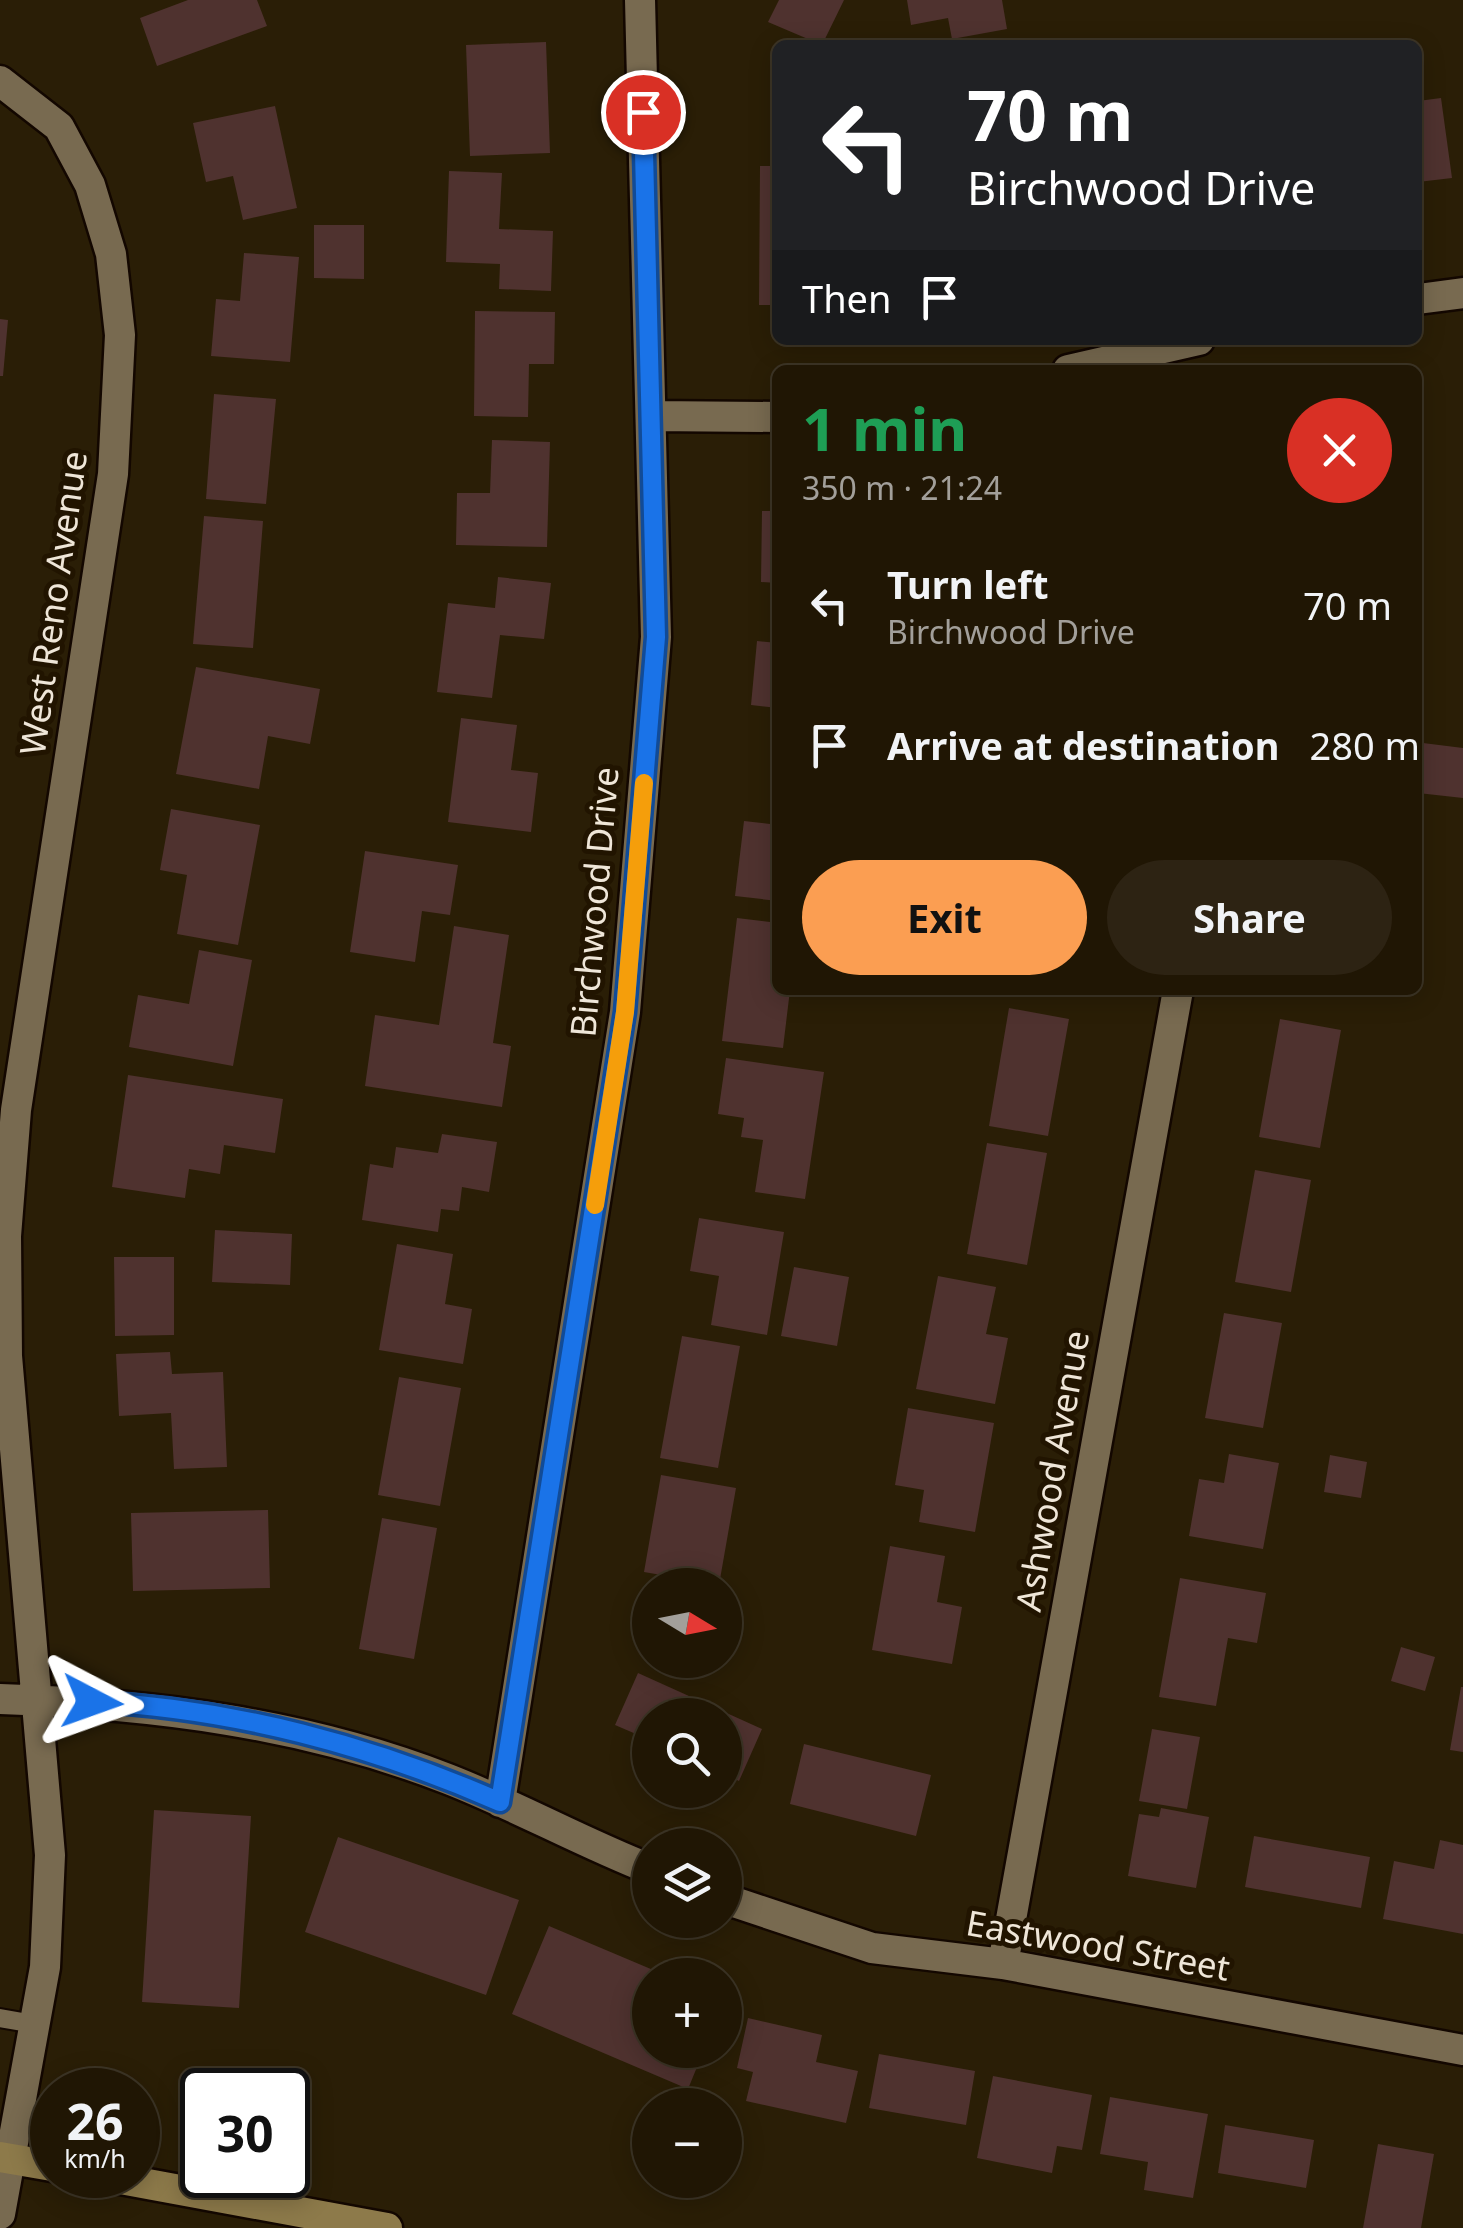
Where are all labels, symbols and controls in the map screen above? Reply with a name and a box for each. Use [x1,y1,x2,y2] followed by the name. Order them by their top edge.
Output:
[967,66,1134,162] text: 70 m
[601,70,686,155] pin
[802,80,932,210] icon: left
[616,85,671,140] icon: arrive
[967,157,1315,218] text: Birchwood Drive
[912,270,967,325] icon: arrive
[802,272,892,324] text: Then
[802,387,967,469] text: 1 min
[1287,398,1392,503] button: close
[8,448,97,758] street label: West Reno Avenue
[802,466,1002,509] text: 350 m · 21:24
[887,558,1049,610] text: Turn left
[802,578,857,633] icon: left
[1303,579,1392,631] text: 70 m
[887,610,1135,653] text: Birchwood Drive
[802,718,857,773] icon: arrive
[887,719,1279,771] text: Arrive at destination
[1309,719,1420,771] text: 280 m
[558,765,629,1039] street label: Birchwood Drive
[802,860,1087,975] button: Exit
[1107,860,1392,975] button: Share
[1004,1327,1099,1615] street label: Ashwood Avenue
[632,1568,742,1678] north arrow
[632,1568,742,2198] map controls
[40,1650,144,1754] position arrow
[632,1698,742,1808] button: search
[632,1828,742,1938] button: layers
[963,1898,1234,1991] street label: Eastwood Street
[632,1958,742,2068] button: +
[180,2068,310,2198] speed limit sign: 30
[66,2087,124,2155] text: 26
[632,2088,742,2198] button: −
[64,2141,126,2175] text: km/h

